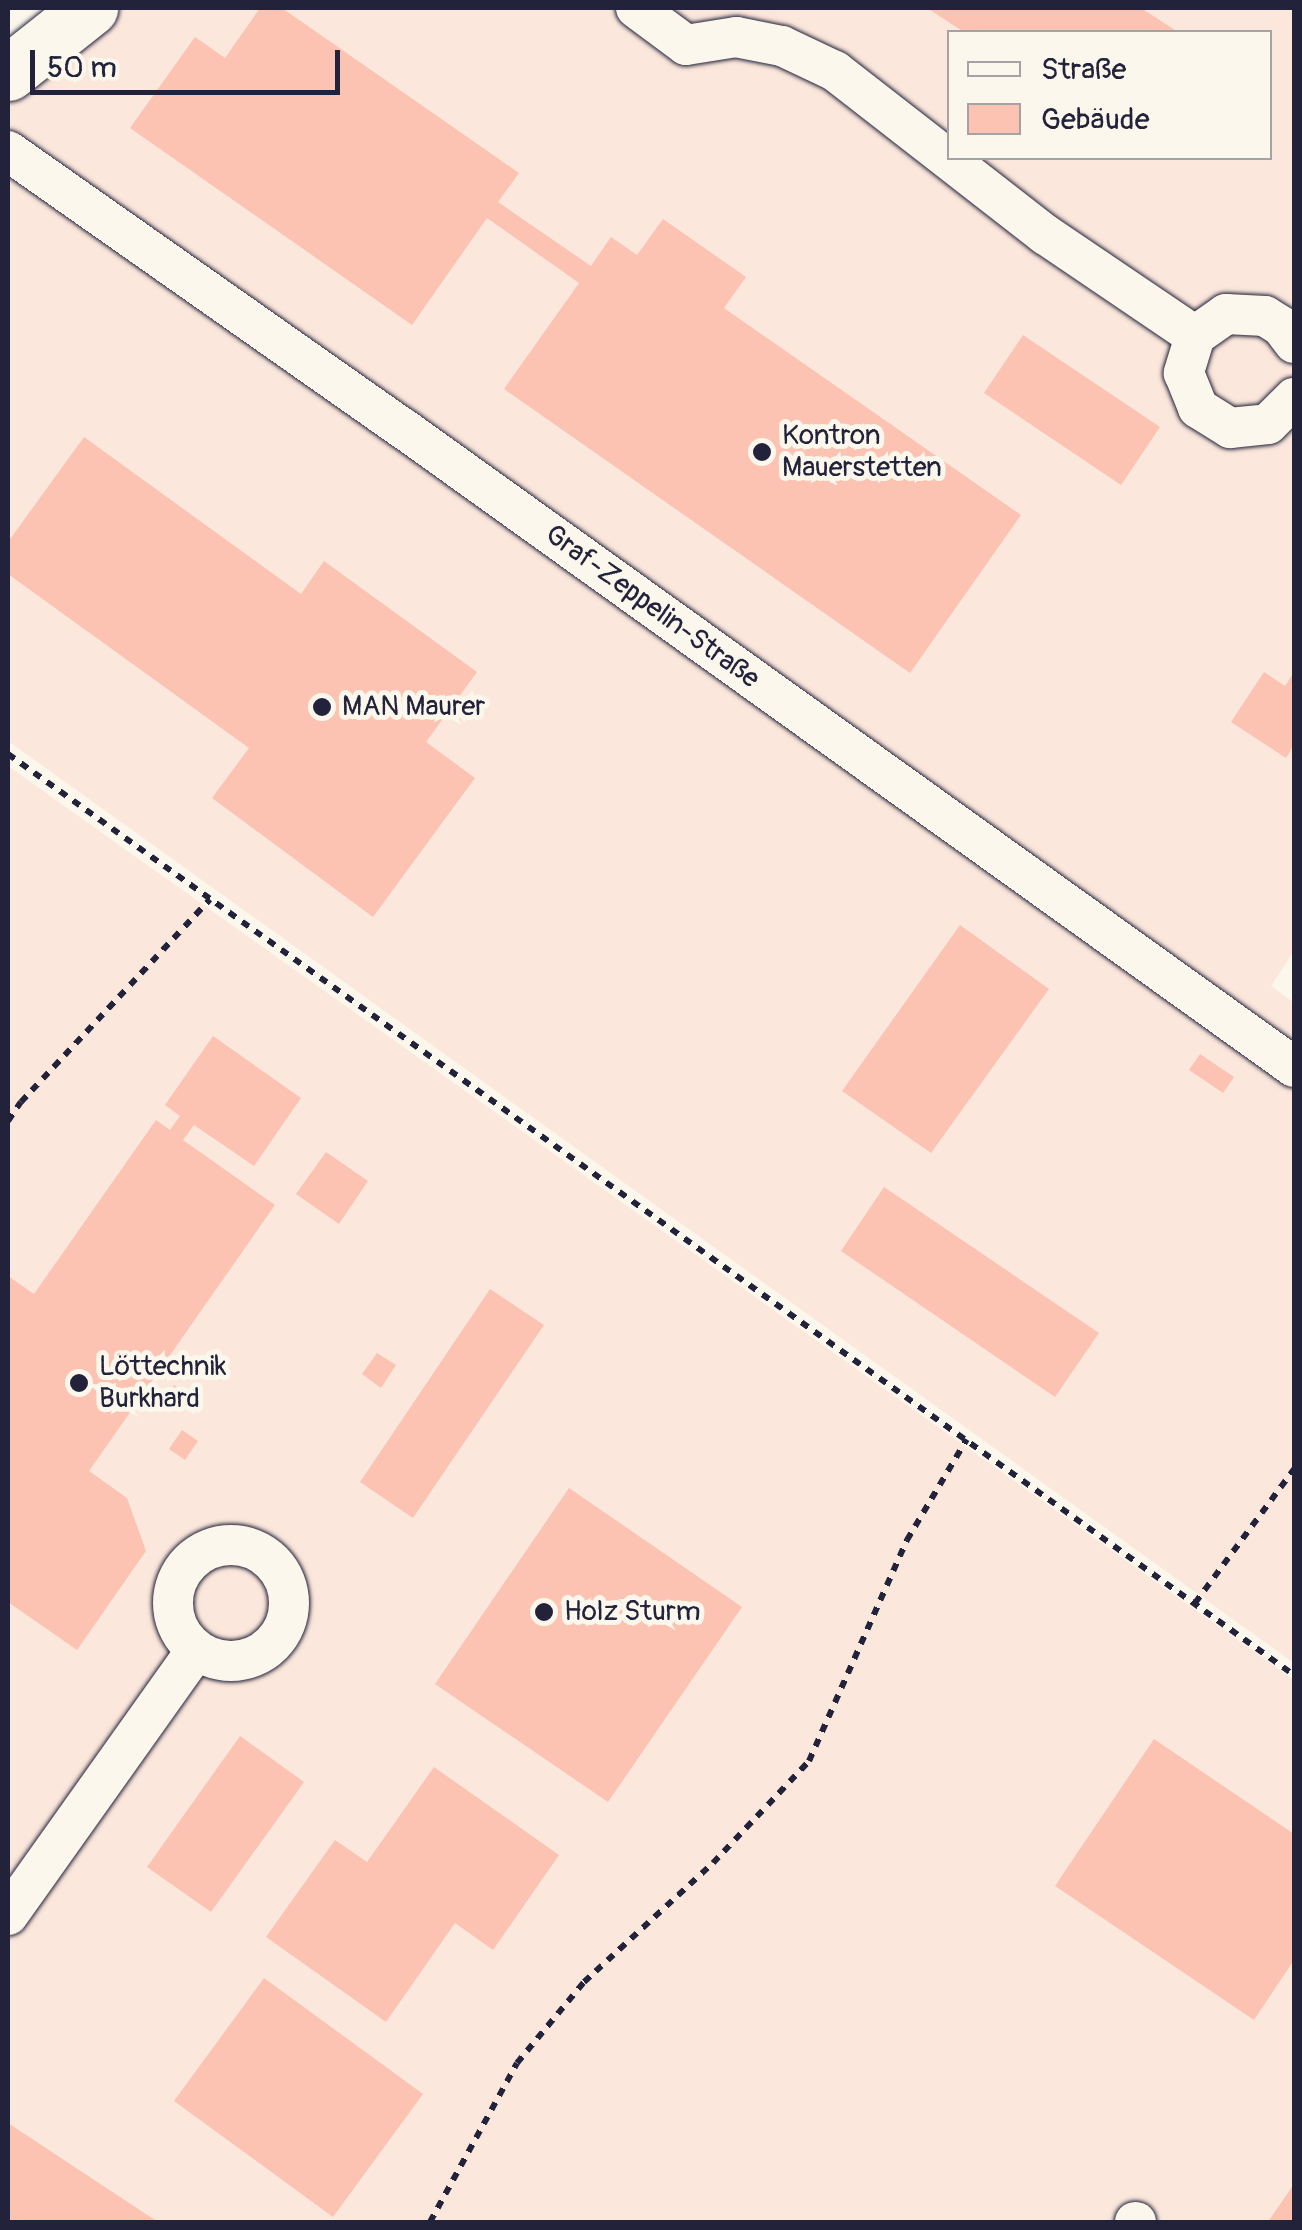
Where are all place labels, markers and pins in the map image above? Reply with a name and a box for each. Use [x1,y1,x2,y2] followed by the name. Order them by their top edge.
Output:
[782,419,942,485] place label: Kontron Mauerstetten
[751,441,773,463] marker: Kontron Mauerstetten
[342,690,485,724] place label: MAN Maurer
[311,696,333,718] marker: MAN Maurer
[99,1350,226,1416] place label: Löttechnik Burkhard
[68,1372,90,1394] marker: Löttechnik Burkhard
[564,1595,701,1629] place label: Holz Sturm
[533,1601,555,1623] marker: Holz Sturm

